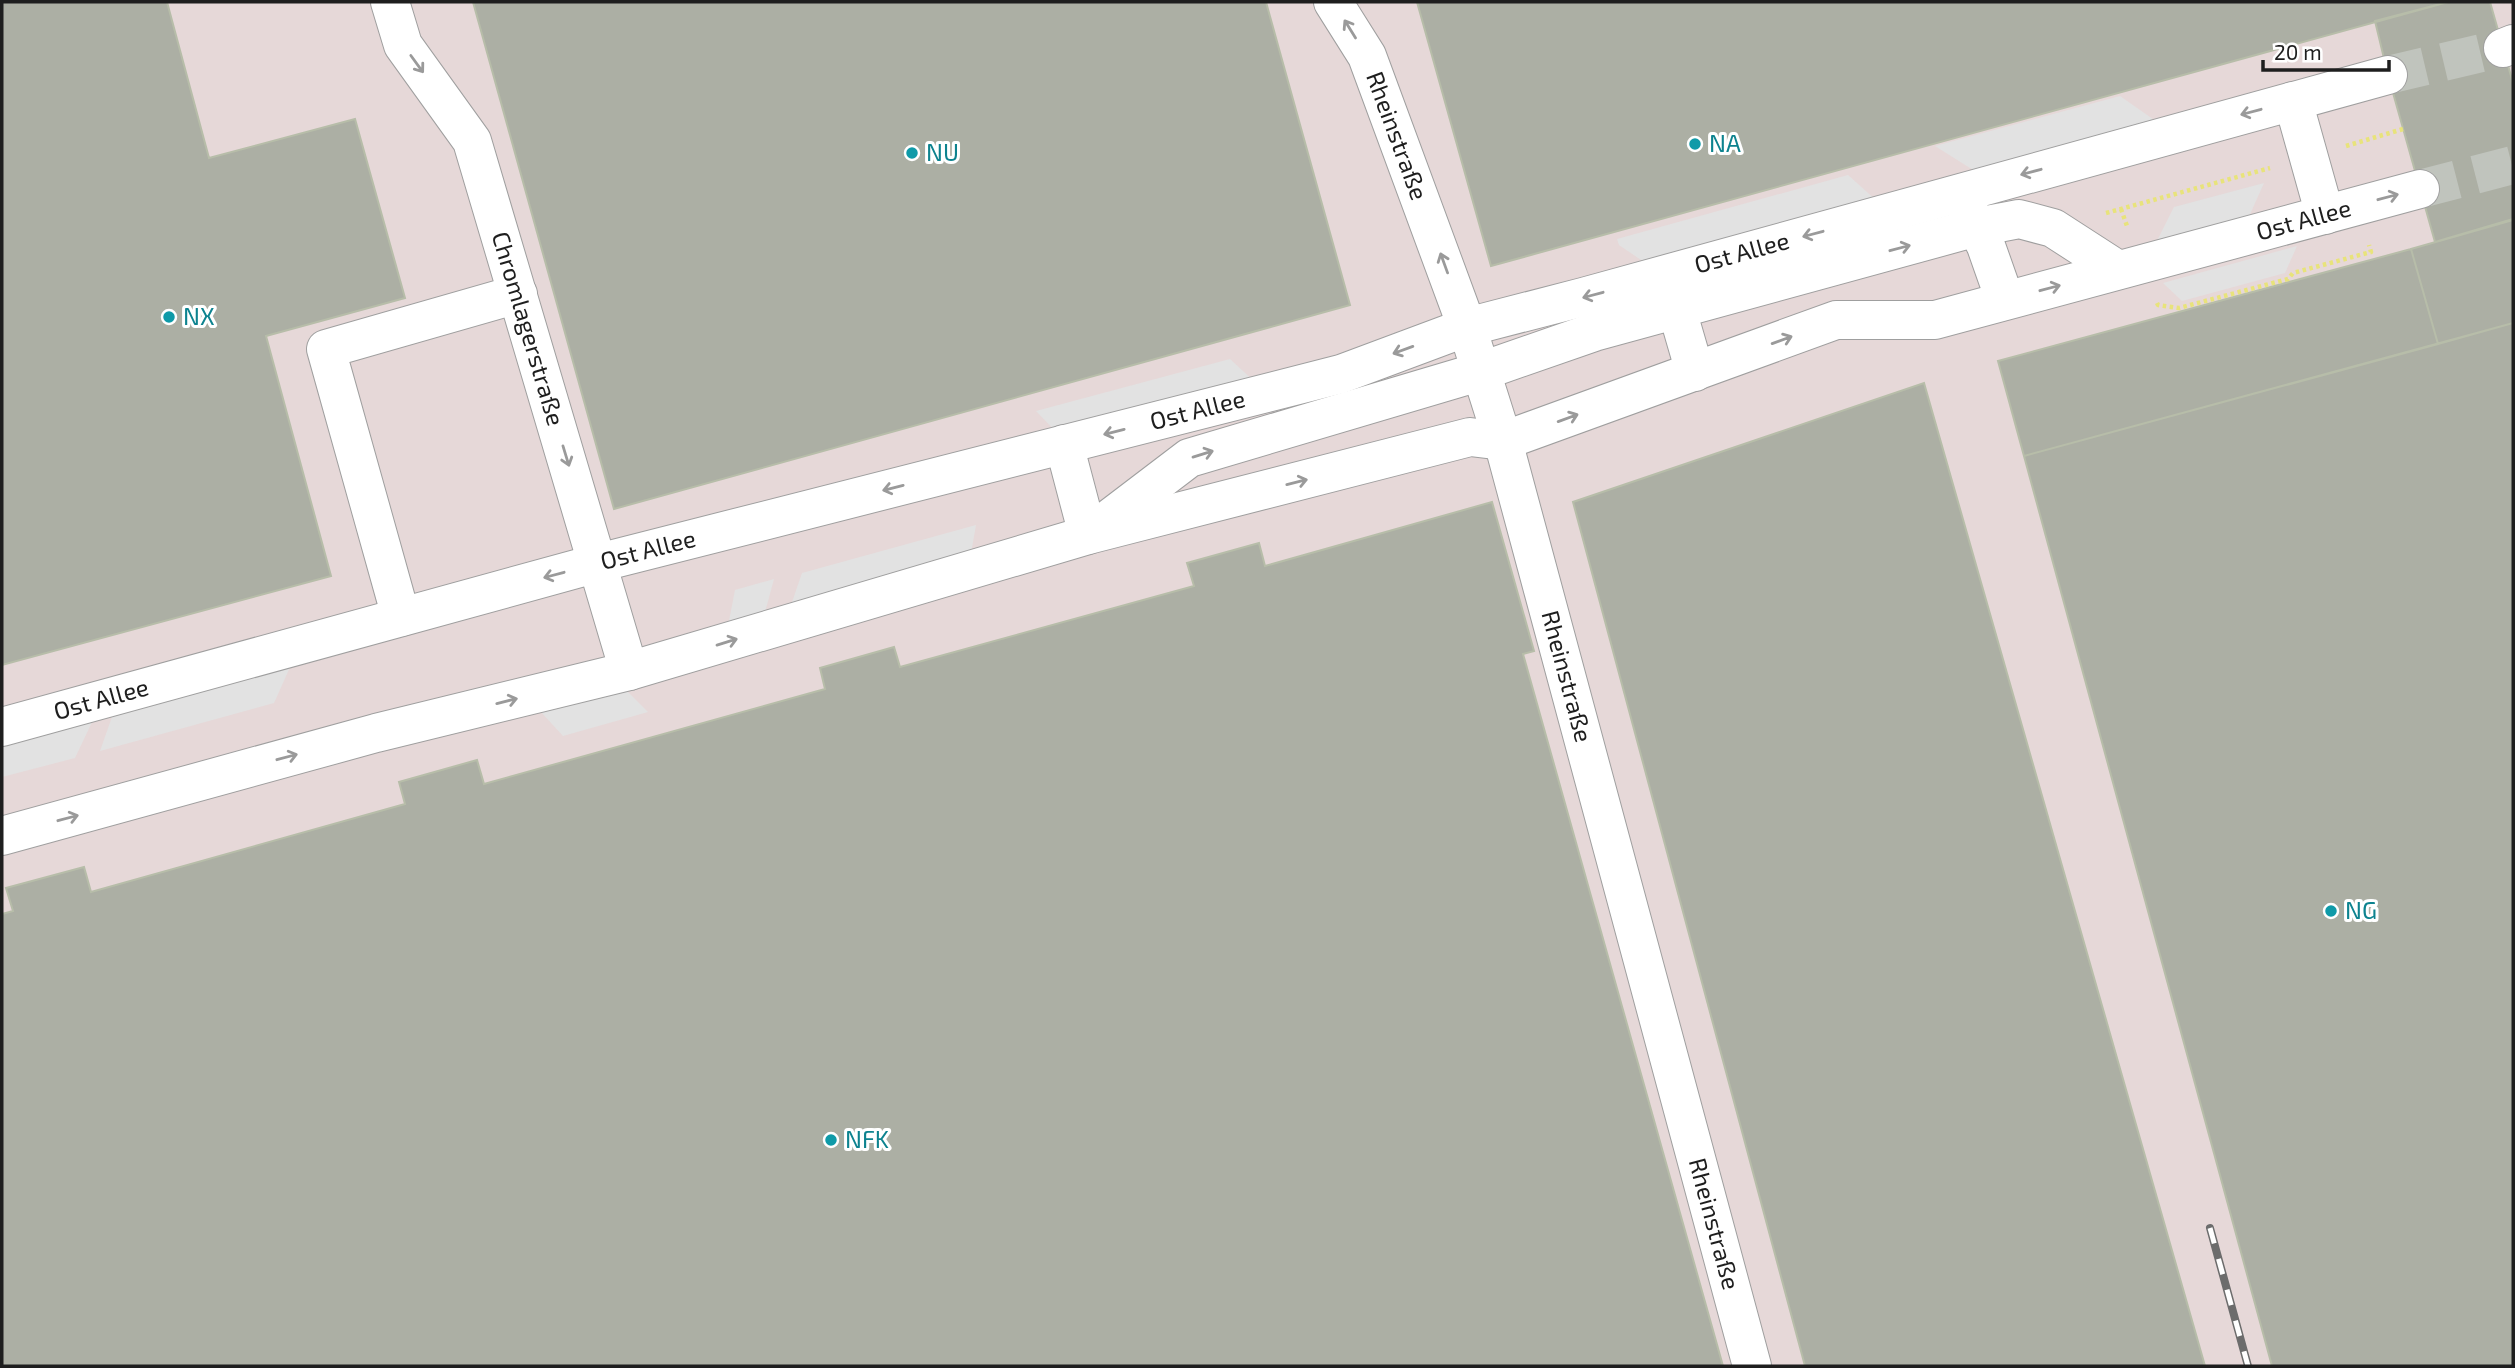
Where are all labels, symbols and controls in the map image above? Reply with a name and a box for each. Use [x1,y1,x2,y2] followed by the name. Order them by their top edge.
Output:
[1343,20,1357,40] one-way arrow
[2263,28,2389,72] scale bar
[2274,39,2322,64] text: 20 m
[410,54,424,73] one-way arrow
[1361,67,1435,204] street label: Rheinstraße
[2240,107,2262,120] one-way arrow
[1709,128,1741,157] place label: NA
[1687,136,1703,152] marker: NA
[926,137,959,166] place label: NU
[904,145,920,161] marker: NU
[2021,166,2043,179] one-way arrow
[2377,190,2399,203] one-way arrow
[2253,192,2354,246] street label: Ost Allee
[1691,225,1792,279] street label: Ost Allee
[487,228,572,429] street label: Chromlagerstraße
[1802,228,1824,241] one-way arrow
[1889,241,1911,254] one-way arrow
[1437,252,1449,274] one-way arrow
[2039,281,2061,294] one-way arrow
[1582,289,1604,302] one-way arrow
[183,301,215,330] place label: NX
[161,309,177,325] marker: NX
[1770,333,1792,345] one-way arrow
[1393,345,1415,358] one-way arrow
[1147,383,1248,435] street label: Ost Allee
[1556,411,1578,424] one-way arrow
[1103,426,1126,439] one-way arrow
[561,445,574,467] one-way arrow
[1192,446,1214,459] one-way arrow
[1285,475,1307,488] one-way arrow
[882,482,905,495] one-way arrow
[597,523,699,575] street label: Ost Allee
[544,569,566,582] one-way arrow
[1536,607,1599,745] street label: Rheinstraße
[716,635,738,648] one-way arrow
[50,671,152,725] street label: Ost Allee
[495,694,518,707] one-way arrow
[276,750,298,763] one-way arrow
[56,811,78,824] one-way arrow
[2345,895,2377,924] place label: NG
[2323,903,2339,919] marker: NG
[845,1124,889,1153] place label: NFK
[823,1132,839,1148] marker: NFK
[1684,1155,1747,1292] street label: Rheinstraße

